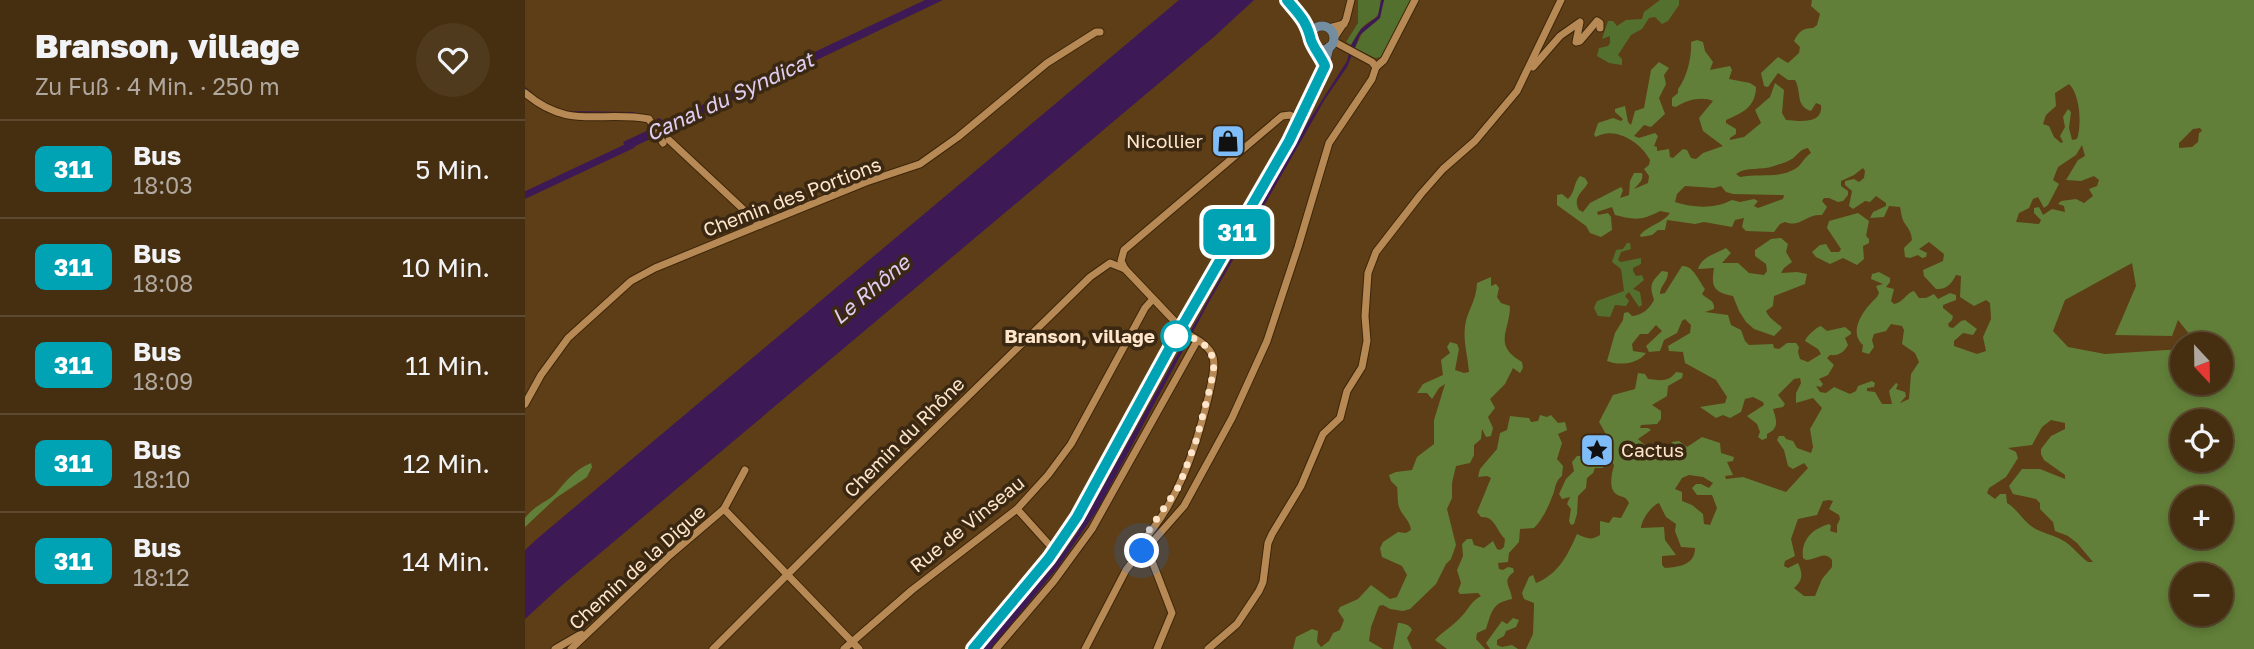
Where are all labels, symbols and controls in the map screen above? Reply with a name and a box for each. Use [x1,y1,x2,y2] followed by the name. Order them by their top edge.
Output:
[416,23,490,97] button: heart
[35,26,300,65] text: Branson, village
[642,45,820,146] water label: Canal du Syndicat
[35,72,280,100] text: Zu Fuß · 4 Min. · 250 m
[1209,122,1247,160] shop icon: Nicollier
[1126,129,1204,152] place label: Nicollier
[133,140,181,171] text: Bus
[700,152,884,241] street label: Chemin des Portions
[54,154,93,183] text: 311
[415,154,490,185] text: 5 Min.
[133,171,193,199] text: 18:03
[1197,209,1277,255] line badge: 311
[1217,217,1257,246] text: 311
[133,238,181,269] text: Bus
[826,248,916,329] water label: Le Rhône
[54,252,93,281] text: 311
[402,252,490,283] text: 10 Min.
[133,269,193,297] text: 18:08
[1161,321,1191,351] marker: Branson, village
[1004,324,1155,347] place label: Branson, village
[2170,332,2233,396] north arrow
[2170,332,2233,626] map controls
[133,336,181,367] text: Bus
[54,350,93,379] text: 311
[405,350,490,381] text: 11 Min.
[133,367,193,395] text: 18:09
[839,372,969,502] street label: Chemin du Rhône
[2170,409,2233,472] button: locate
[1578,431,1616,469] place icon: Cactus
[133,434,181,465] text: Bus
[1621,438,1684,461] place label: Cactus
[54,448,93,477] text: 311
[403,448,490,479] text: 12 Min.
[133,465,191,493] text: 18:10
[905,471,1028,577] street label: Rue de Vinseau
[2170,486,2233,549] button: +
[564,499,710,634] street label: Chemin de la Digue
[133,532,181,563] text: Bus
[1124,533,1159,568] your location
[54,546,93,575] text: 311
[402,546,490,577] text: 14 Min.
[133,563,190,591] text: 18:12
[2170,563,2233,626] button: −

